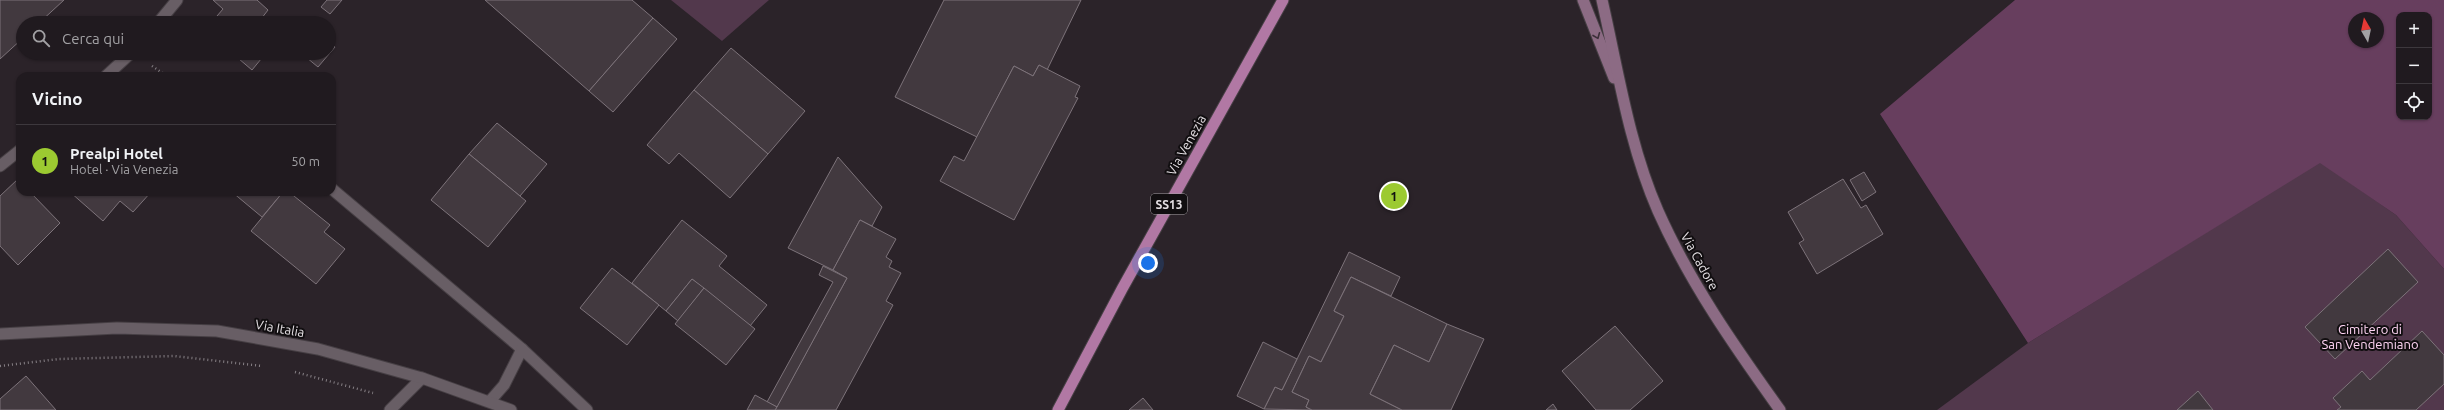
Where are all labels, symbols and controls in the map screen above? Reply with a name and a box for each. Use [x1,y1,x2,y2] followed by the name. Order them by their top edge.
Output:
[2348,12,2384,48] north arrow
[2396,12,2432,120] map controls
[2396,12,2432,48] button: +
[16,16,336,60] search box
[30,27,52,49] icon: search
[62,30,124,47] text: Cerca qui
[1593,33,1601,40] one-way arrow
[2396,48,2432,84] button: −
[2396,84,2432,120] button: locate
[32,89,82,108] text: Vicino
[1164,112,1208,178] street label: Via Venezia
[70,145,163,162] text: Prealpi Hotel
[41,154,49,168] text: 1
[291,154,320,168] text: 50 m
[70,162,178,176] text: Hotel · Via Venezia
[1381,181,1407,211] pin: 1
[1151,194,1187,214] road number: SS13
[1678,230,1722,292] street label: Via Cadore
[1138,253,1158,273] your location
[254,317,306,339] street label: Via Italia
[2321,322,2419,351] park label: Cimitero di San Vendemiano

